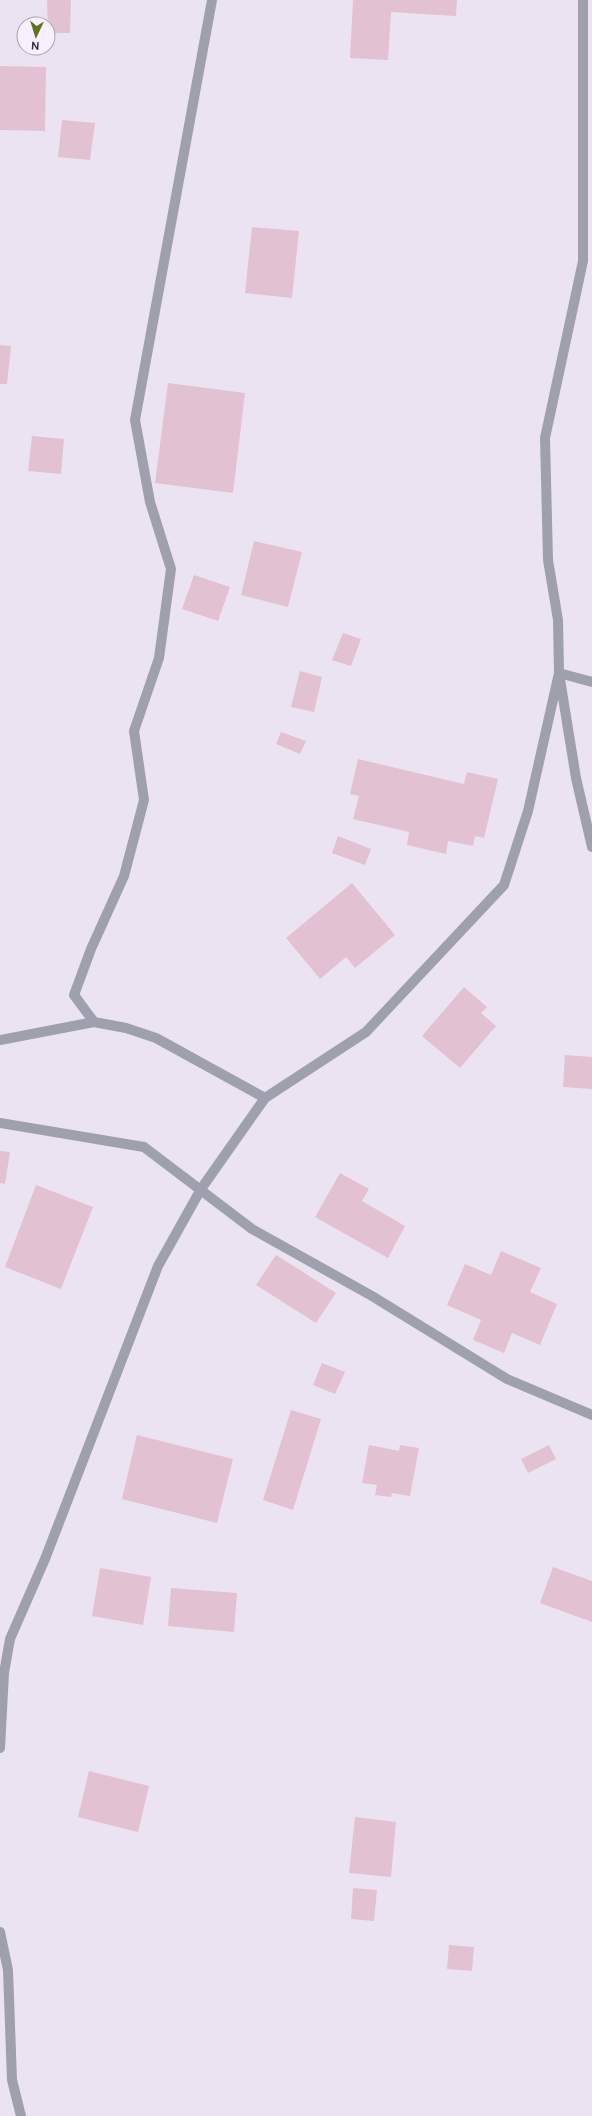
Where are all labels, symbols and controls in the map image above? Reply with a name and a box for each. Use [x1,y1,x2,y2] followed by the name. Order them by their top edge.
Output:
[16,16,56,56] north arrow
[31,39,40,53] text: N

